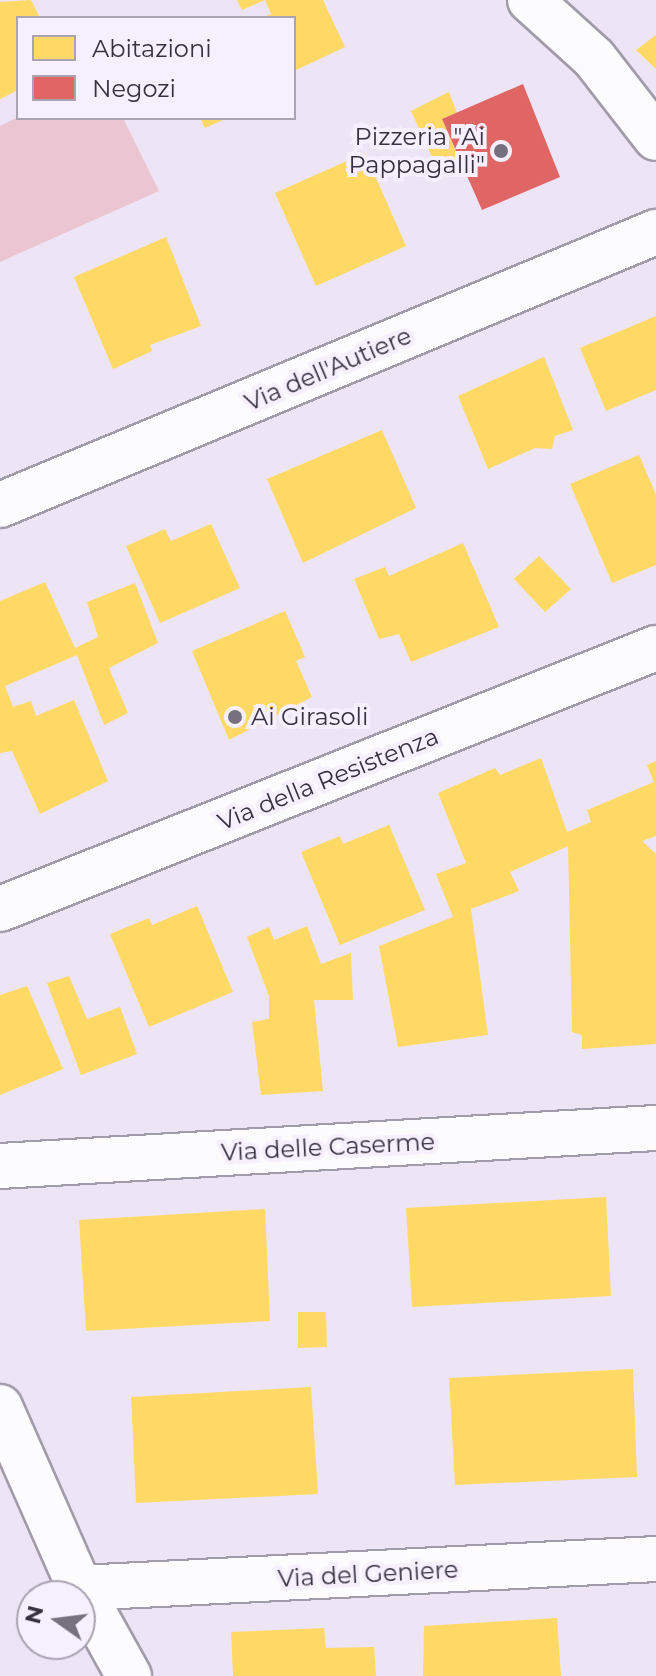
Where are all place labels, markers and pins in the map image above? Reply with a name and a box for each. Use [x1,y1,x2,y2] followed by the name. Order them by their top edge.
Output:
[348,123,485,179] place label: Pizzeria "Ai Pappagalli"
[492,142,510,160] marker: Pizzeria "Ai Pappagalli"
[251,703,368,731] place label: Ai Girasoli
[226,708,244,726] marker: Ai Girasoli

